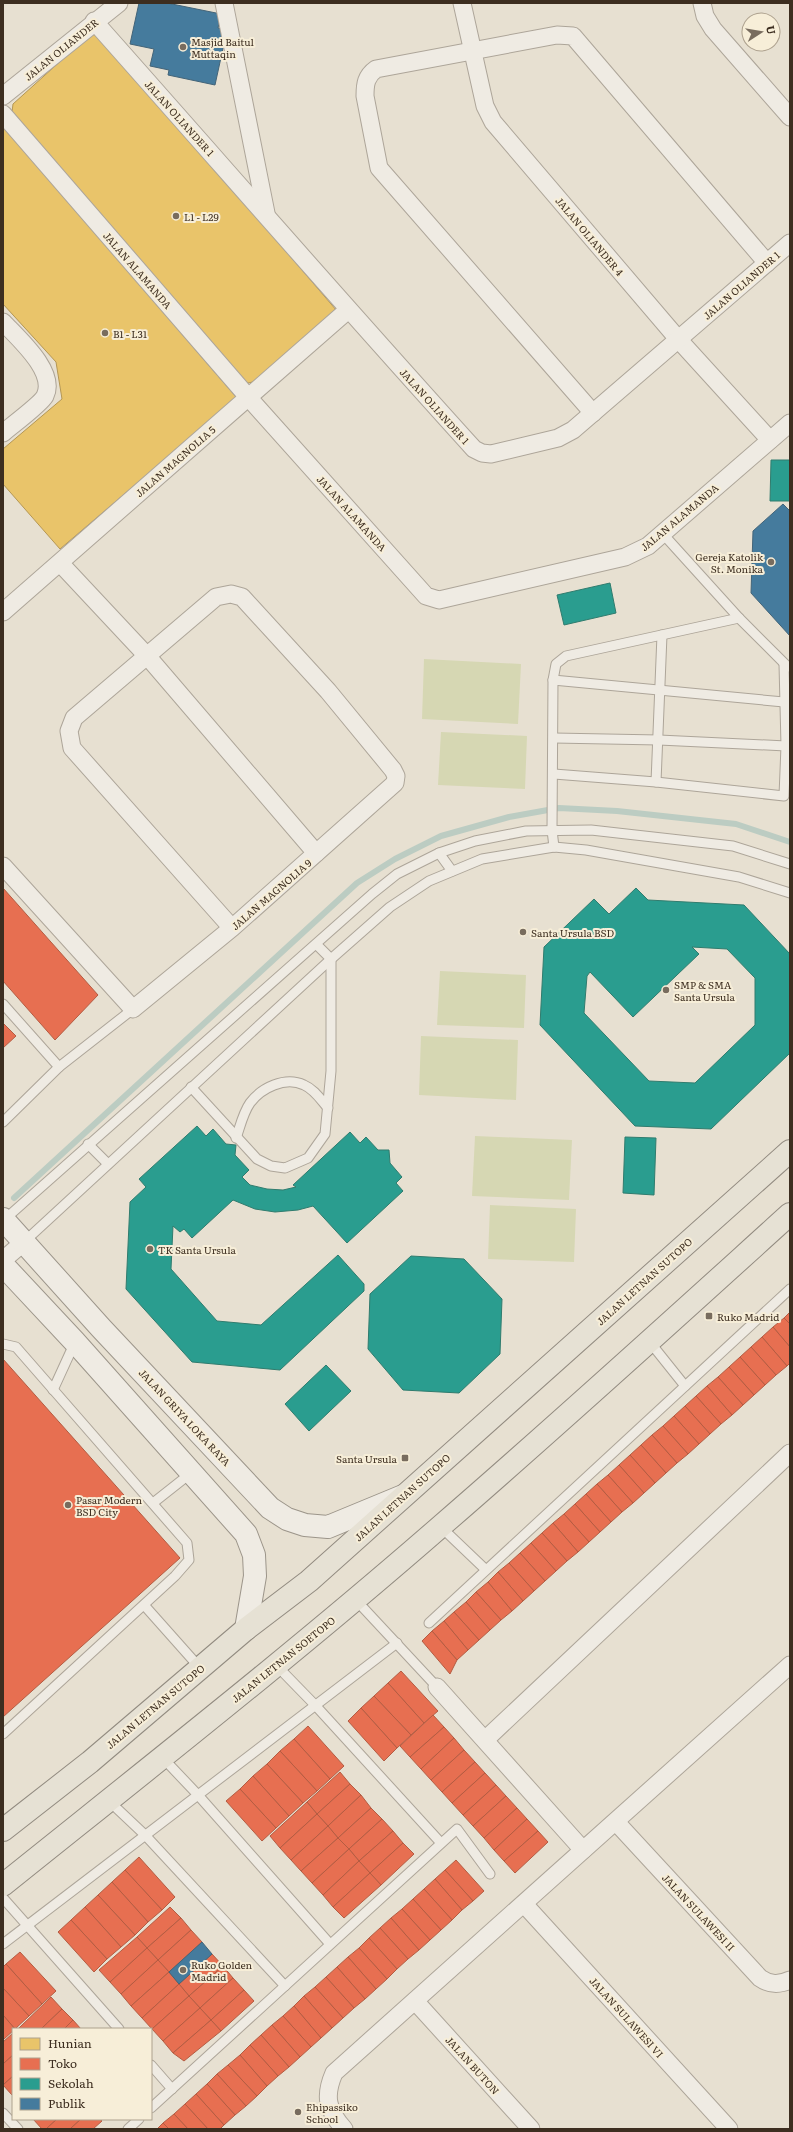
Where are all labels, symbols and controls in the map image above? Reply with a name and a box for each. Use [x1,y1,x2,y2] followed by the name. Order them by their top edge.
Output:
[741,12,781,52] north arrow
[21,14,101,84] street label: JALAN OLIANDER
[763,24,781,36] text: U
[191,34,254,61] place label: Masjid Baitul Muttaqin
[178,42,188,52] marker: Masjid Baitul Muttaqin
[142,77,218,159] street label: JALAN OLIANDER 1
[552,193,628,279] street label: JALAN OLIANDER 4
[184,209,219,224] place label: L1 - L29
[171,211,181,221] marker: L1 - L29
[100,228,176,312] street label: JALAN ALAMANDA
[699,247,783,323] street label: JALAN OLIANDER 1
[113,326,147,341] place label: B1 - L31
[100,328,110,338] marker: B1 - L31
[397,365,473,447] street label: JALAN OLIANDER 1
[132,422,218,500] street label: JALAN MAGNOLIA 5
[314,472,391,555] street label: JALAN ALAMANDA
[637,479,722,554] street label: JALAN ALAMANDA
[695,549,764,576] place label: Gereja Katolik St. Monika
[766,557,776,567] marker: Gereja Katolik St. Monika
[228,855,314,933] street label: JALAN MAGNOLIA 9
[531,925,615,940] place label: Santa Ursula BSD
[518,927,528,937] marker: Santa Ursula BSD
[674,977,736,1004] place label: SMP & SMA Santa Ursula
[661,985,671,995] marker: SMP & SMA Santa Ursula
[593,1234,695,1328] street label: JALAN LETNAN SUTOPO
[158,1242,237,1257] place label: TK Santa Ursula
[145,1244,155,1254] marker: TK Santa Ursula
[717,1309,779,1324] place label: Ruko Madrid
[704,1311,714,1321] marker: Ruko Madrid
[136,1365,235,1469] street label: JALAN GRIYA LOKA RAYA
[351,1450,453,1544] street label: JALAN LETNAN SUTOPO
[336,1451,398,1466] place label: Santa Ursula
[400,1453,410,1463] marker: Santa Ursula
[76,1492,142,1519] place label: Pasar Modern BSD City
[63,1500,73,1510] marker: Pasar Modern BSD City
[228,1612,338,1706] street label: JALAN LETNAN SOETOPO
[103,1660,208,1752] street label: JALAN LETNAN SUTOPO
[659,1870,739,1954] street label: JALAN SULAWESI II
[191,1957,253,1984] place label: Ruko Golden Madrid
[178,1965,188,1975] marker: Ruko Golden Madrid
[587,1973,667,2061] street label: JALAN SULAWESI VI
[12,2028,152,2120] legend
[443,2032,503,2098] street label: JALAN BUTON
[48,2034,92,2052] text: Hunian
[48,2054,77,2072] text: Toko
[48,2074,94,2092] text: Sekolah
[48,2094,86,2112] text: Publik
[306,2099,358,2126] place label: Ehipassiko School
[293,2107,303,2117] marker: Ehipassiko School

